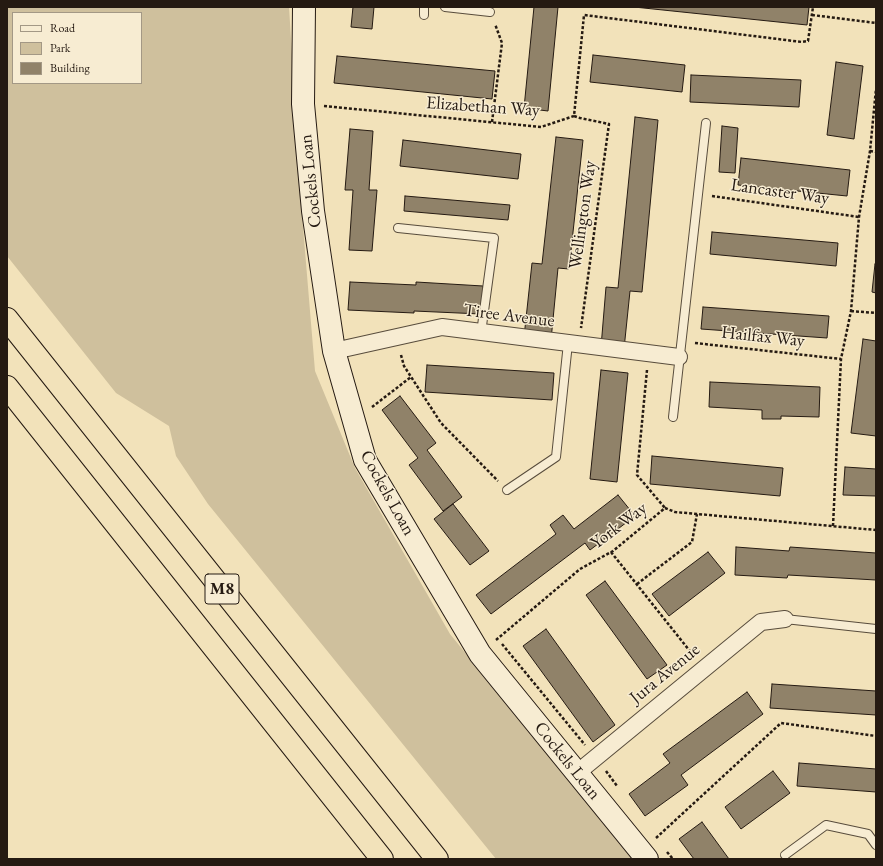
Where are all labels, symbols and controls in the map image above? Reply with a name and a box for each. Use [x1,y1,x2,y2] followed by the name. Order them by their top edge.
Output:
[12,12,142,84] legend
[50,20,75,36] text: Road
[50,40,70,56] text: Park
[50,60,90,76] text: Building
[425,92,541,122] street label: Elizabethan Way
[295,133,327,229] street label: Cockels Loan
[565,159,601,271] street label: Wellington Way
[729,174,831,210] street label: Lancaster Way
[462,300,556,332] street label: Tiree Avenue
[720,322,806,352] street label: Hailfax Way
[355,447,419,539] street label: Cockels Loan
[586,498,652,554] street label: York Way
[205,574,239,604] road number: M8
[626,639,704,709] street label: Jura Avenue
[529,718,605,804] street label: Cockels Loan

